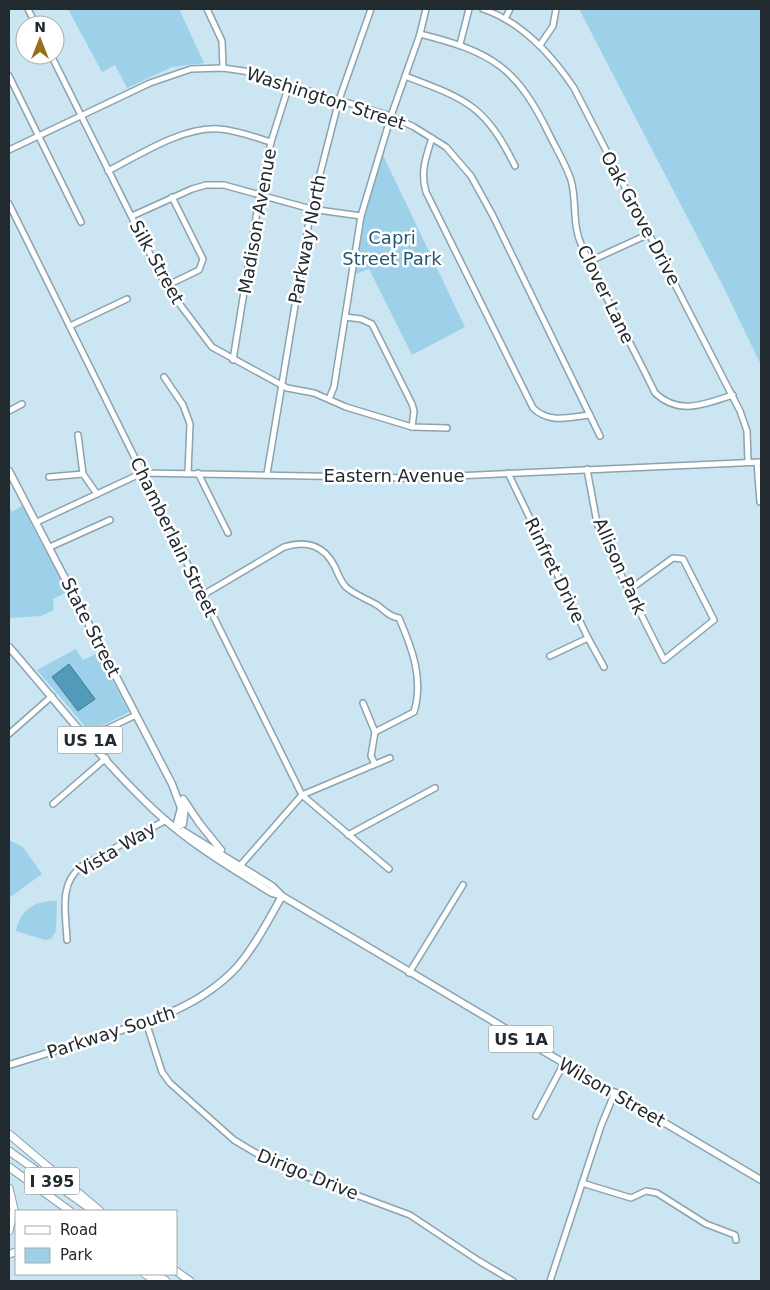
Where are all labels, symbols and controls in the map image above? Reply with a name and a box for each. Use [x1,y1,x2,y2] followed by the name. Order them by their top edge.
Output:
[15,15,65,65] north arrow
[34,19,46,35] text: N
[244,62,408,134] street label: Washington Street
[234,147,280,295] street label: Madison Avenue
[597,147,685,289] street label: Oak Grove Drive
[284,173,330,305] street label: Parkway North
[125,217,189,307] street label: Silk Street
[342,227,442,269] park label: Capri Street Park
[573,241,639,347] street label: Clover Lane
[126,454,222,620] street label: Chamberlain Street
[323,465,465,486] street label: Eastern Avenue
[521,514,589,626] street label: Rinfret Drive
[589,514,651,618] street label: Allison Park
[57,574,125,680] street label: State Street
[58,726,122,754] road number: US 1A
[73,817,160,881] street label: Vista Way
[44,1001,178,1063] street label: Parkway South
[488,1026,554,1052] road number: US 1A
[555,1053,669,1131] street label: Wilson Street
[254,1144,362,1204] street label: Dirigo Drive
[24,1168,80,1194] road number: I 395
[15,1210,178,1275] legend
[60,1221,98,1239] text: Road
[60,1246,93,1264] text: Park

